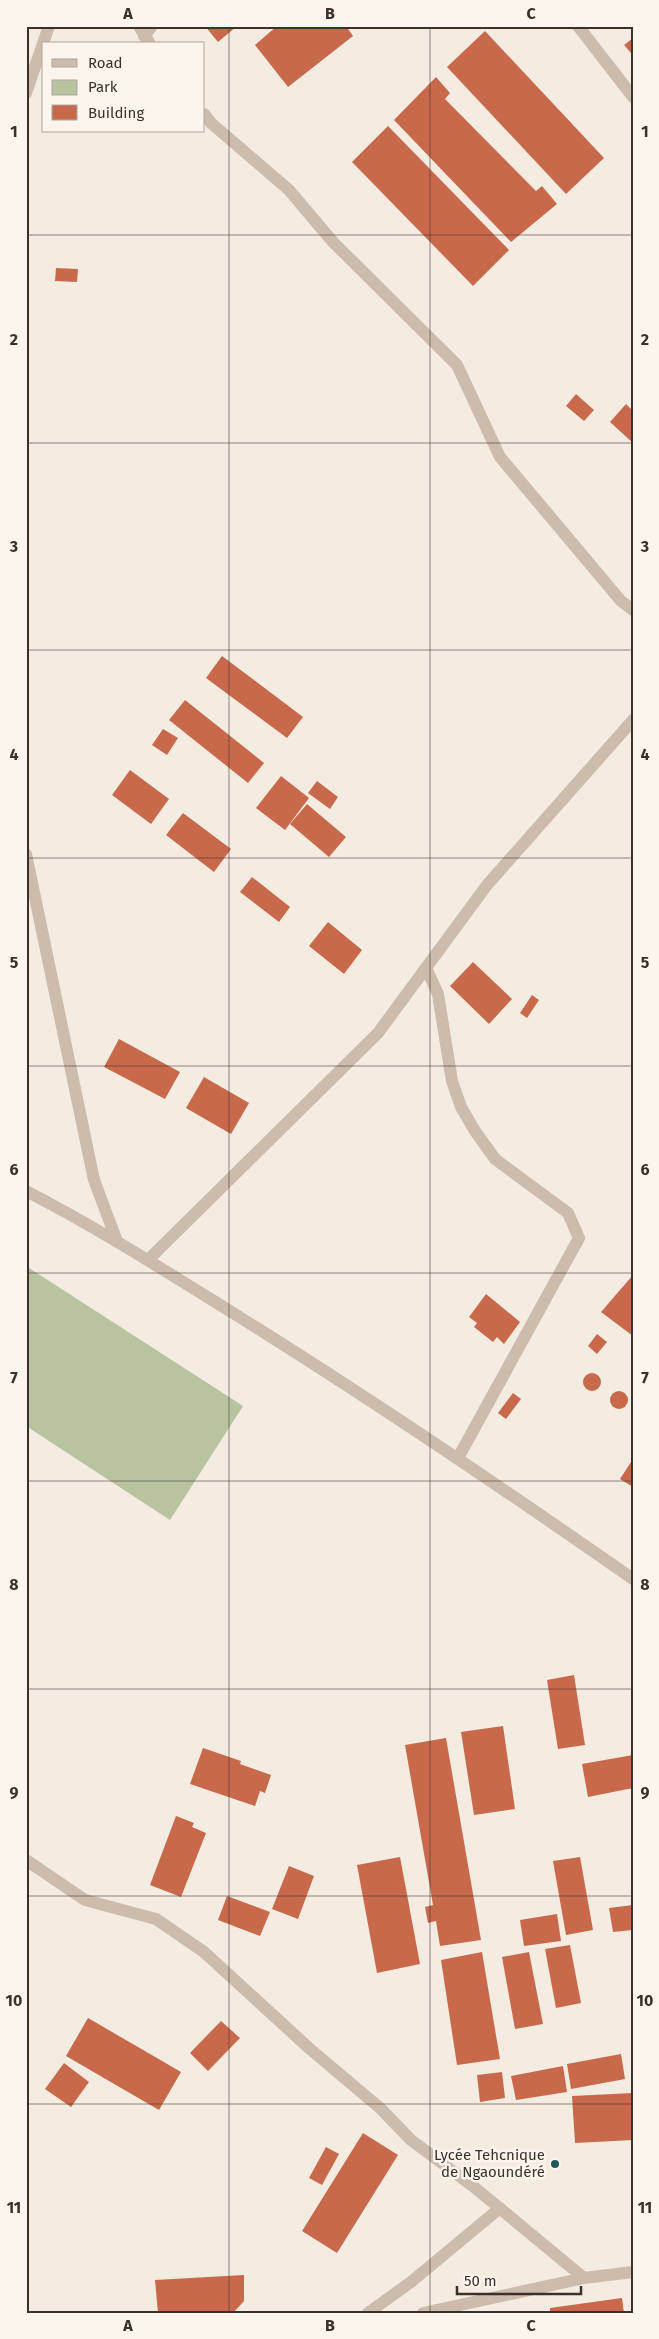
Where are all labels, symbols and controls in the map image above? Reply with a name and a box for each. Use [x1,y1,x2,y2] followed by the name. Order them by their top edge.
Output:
[122,4,133,23] text: A
[325,4,335,23] text: B
[526,4,536,23] text: C
[42,42,205,132] legend
[88,54,123,72] text: Road
[88,78,118,96] text: Park
[88,104,144,122] text: Building
[10,122,18,141] text: 1
[641,122,649,141] text: 1
[10,330,18,349] text: 2
[641,330,649,349] text: 2
[9,537,18,556] text: 3
[640,537,649,556] text: 3
[9,745,19,764] text: 4
[640,745,650,764] text: 4
[10,953,19,972] text: 5
[641,953,650,972] text: 5
[9,1160,19,1179] text: 6
[640,1160,650,1179] text: 6
[10,1368,18,1387] text: 7
[641,1368,649,1387] text: 7
[9,1575,19,1594] text: 8
[640,1575,650,1594] text: 8
[10,1783,19,1802] text: 9
[641,1783,650,1802] text: 9
[6,1991,22,2010] text: 10
[637,1991,653,2010] text: 10
[434,2146,545,2181] place label: Lycée Tehcnique de Ngaoundéré
[549,2158,561,2170] marker: Lycée Tehcnique de Ngaoundéré
[7,2198,21,2217] text: 11
[638,2198,652,2217] text: 11
[457,2264,580,2296] scale bar
[464,2272,497,2290] text: 50 m
[122,2316,133,2335] text: A
[325,2316,335,2335] text: B
[526,2316,536,2335] text: C

